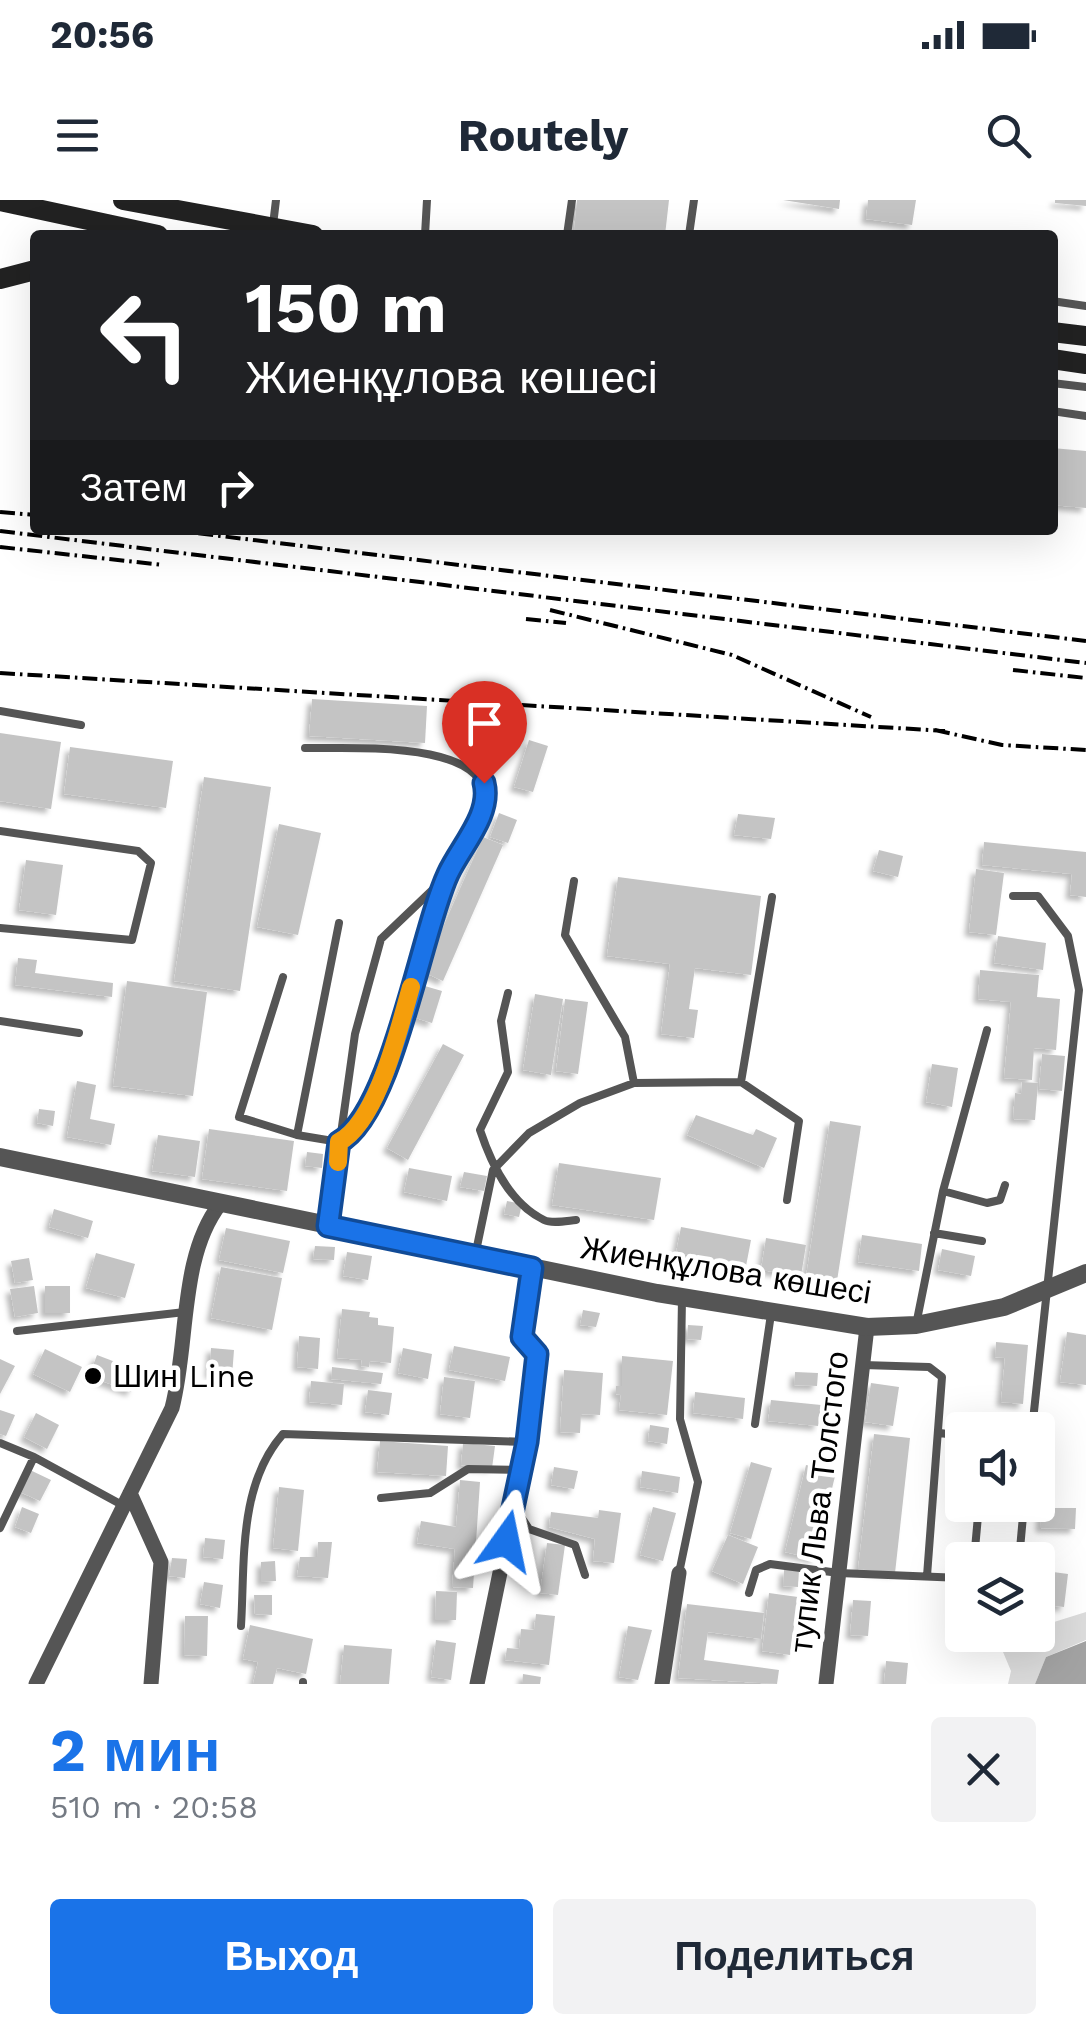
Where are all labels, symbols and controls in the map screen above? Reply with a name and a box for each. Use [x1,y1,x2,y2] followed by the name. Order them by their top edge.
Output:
[50,13,154,57] text: 20:56
[50,108,105,163] icon: menu
[981,108,1036,163] icon: search
[458,109,628,162] text: Routely
[245,267,447,349] text: 150 m
[80,270,210,400] icon: left
[245,351,658,404] text: Жиенқұлова көшесі
[208,460,263,515] icon: right
[80,466,188,510] text: Затем
[442,681,527,784] pin
[457,696,512,751] icon: arrive
[578,1228,874,1312] street label: Жиенқұлова көшесі
[782,1349,856,1655] street label: тупик Льва Толстого
[113,1357,255,1395] place label: Шин Line
[82,1365,104,1387] marker: Шин Line
[945,1412,1055,1652] map controls
[945,1412,1055,1522] button: sound
[454,1489,558,1593] position arrow
[945,1542,1055,1652] button: layers
[50,1715,220,1786] text: 2 мин
[931,1717,1036,1822] button: close
[50,1788,258,1826] text: 510 m · 20:58
[50,1899,533,2014] button: Выход
[553,1899,1036,2014] button: Поделиться

